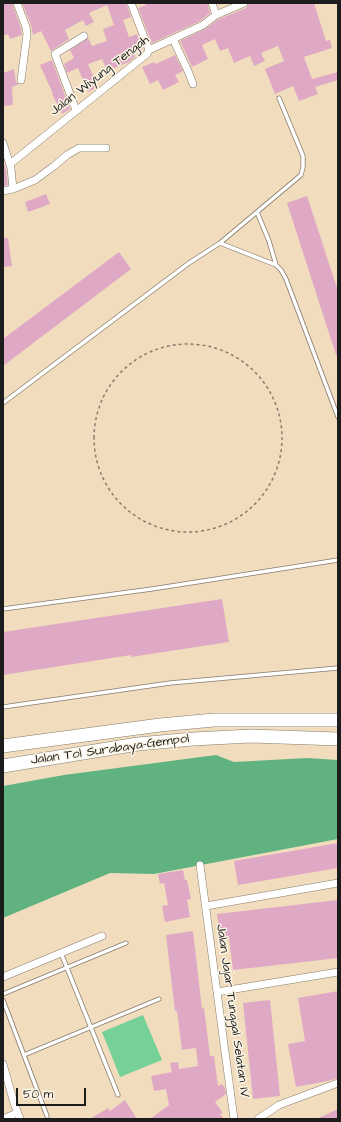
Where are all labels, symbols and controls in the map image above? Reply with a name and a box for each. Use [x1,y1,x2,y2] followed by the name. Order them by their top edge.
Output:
[47,32,153,120] street label: Jalan Wiyung Tengah
[30,731,190,769] street label: Jalan Tol Surabaya–Gempol
[212,923,252,1099] street label: Jalan Jajar Tunggal Selatan IV
[18,1080,88,1106] scale bar
[23,1086,53,1103] text: 50 m

